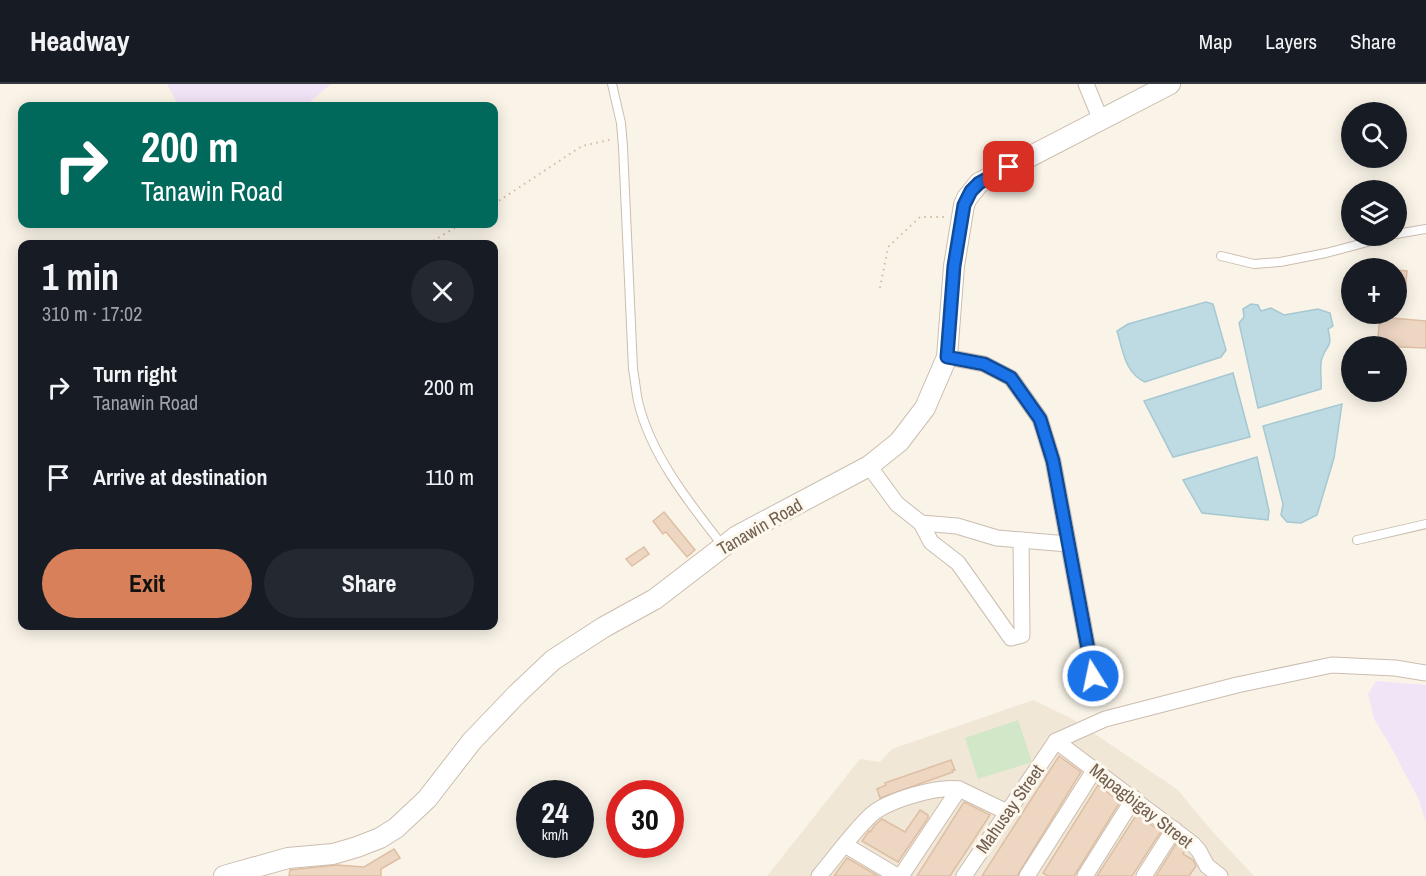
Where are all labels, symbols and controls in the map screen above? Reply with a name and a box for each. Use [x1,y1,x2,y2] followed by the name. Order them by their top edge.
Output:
[30,22,130,60] text: Headway
[1199,27,1232,56] text: Map
[1265,27,1317,56] text: Layers
[1350,27,1396,56] text: Share
[1341,102,1407,402] map controls
[1341,102,1407,168] button: search
[141,119,239,175] text: 200 m
[42,126,120,204] icon: right
[983,141,1034,192] pin
[992,150,1025,183] icon: arrive
[141,173,283,209] text: Tanawin Road
[1341,180,1407,246] button: layers
[42,253,119,301] text: 1 min
[1341,258,1407,324] button: +
[411,260,474,323] button: close
[42,300,142,327] text: 310 m · 17:02
[1341,336,1407,402] button: −
[93,359,177,389] text: Turn right
[42,371,75,404] icon: right
[424,372,474,402] text: 200 m
[93,389,198,416] text: Tanawin Road
[42,461,75,494] icon: arrive
[93,462,267,492] text: Arrive at destination
[425,462,474,492] text: 110 m
[713,492,807,561] street label: Tanawin Road
[42,549,252,618] button: Exit
[264,549,474,618] button: Share
[1061,644,1125,708] position arrow
[1084,757,1198,854] street label: Mapagbigay Street
[970,759,1049,858] street label: Mahusay Street
[606,780,684,858] speed limit sign: 30
[541,792,569,832] text: 24
[542,824,568,845] text: km/h

